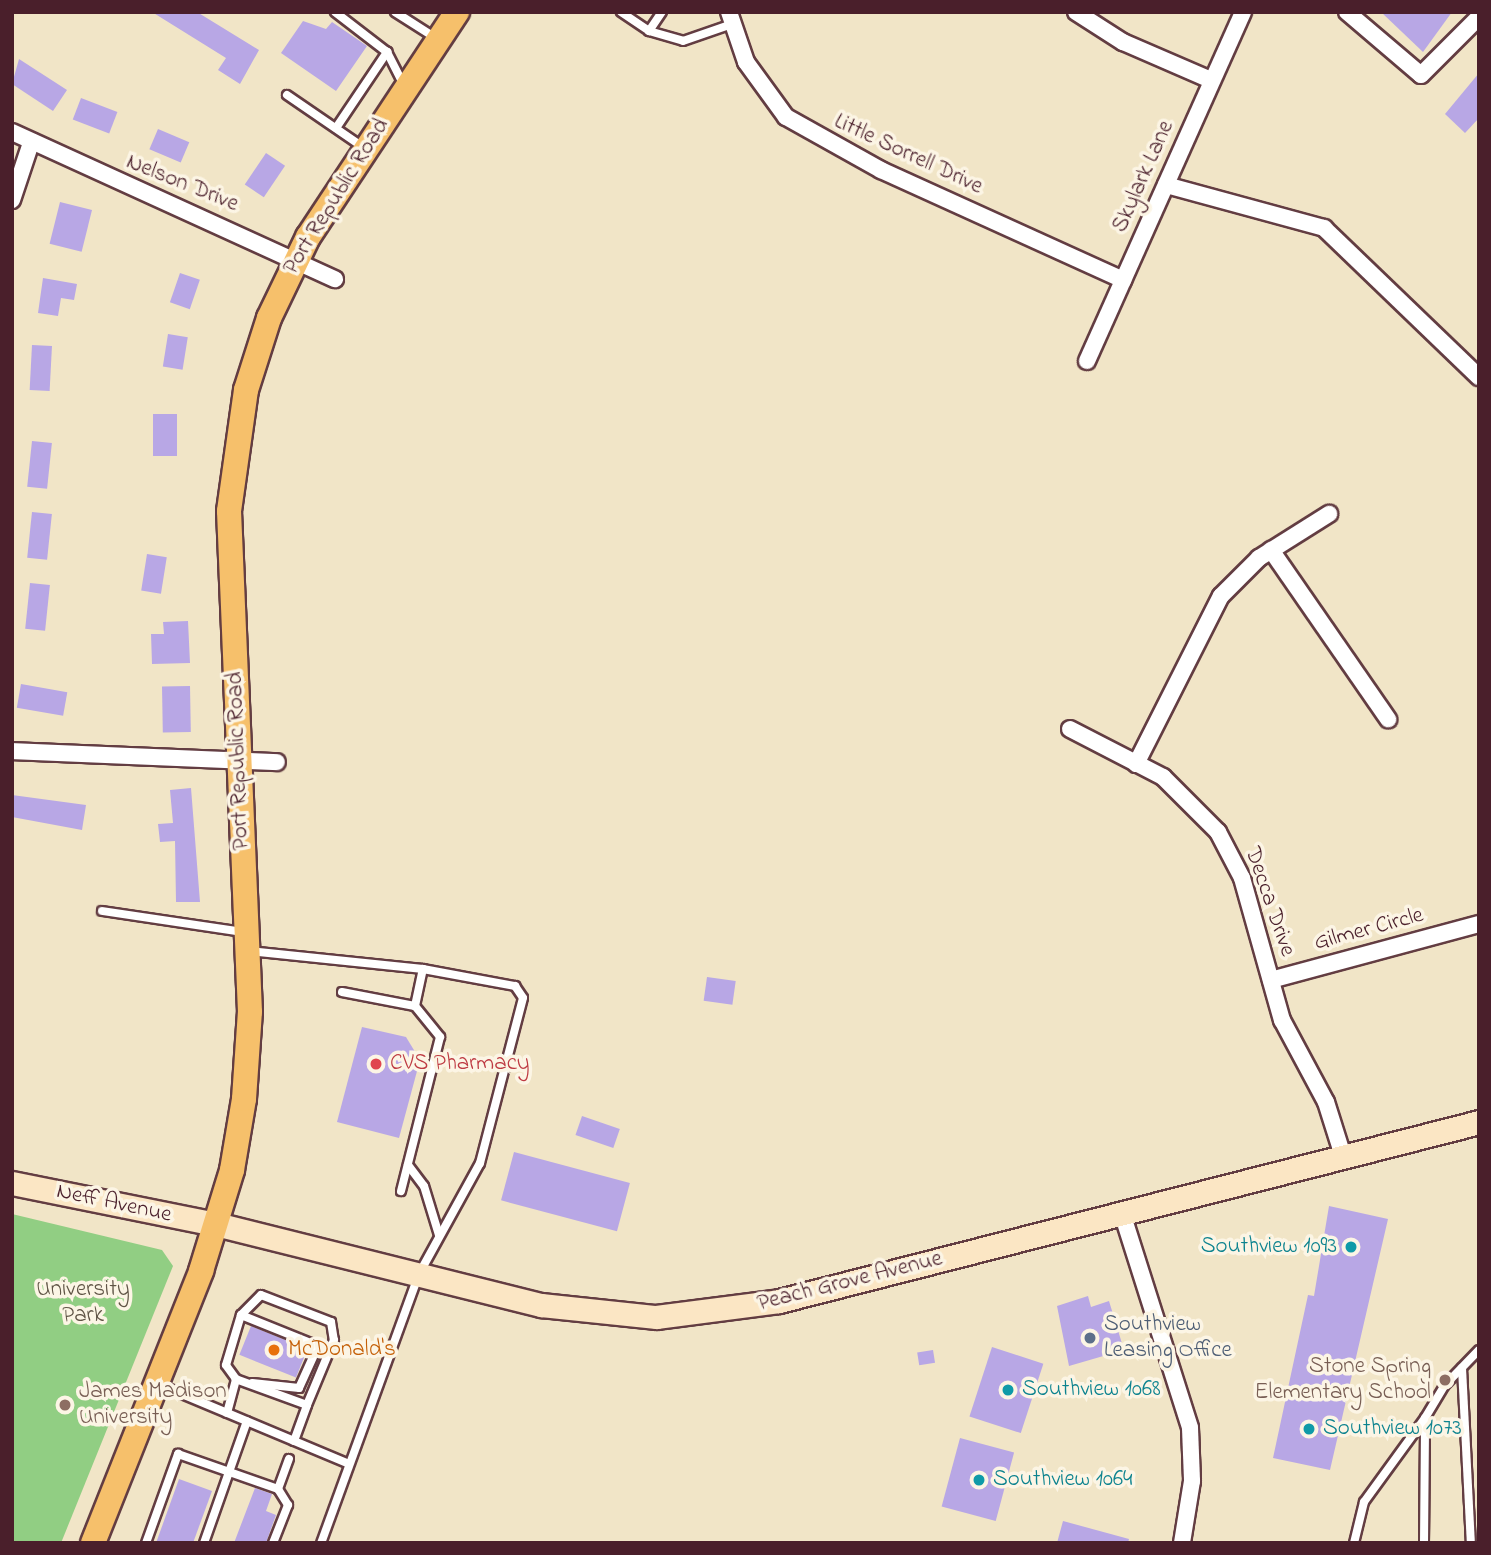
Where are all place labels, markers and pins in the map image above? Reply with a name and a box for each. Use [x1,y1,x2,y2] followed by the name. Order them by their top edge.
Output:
[390,1050,530,1078] place label: CVS Pharmacy
[368,1056,384,1072] marker: CVS Pharmacy
[1201,1233,1337,1261] place label: Southview 1093
[1343,1239,1359,1255] marker: Southview 1093
[1104,1311,1232,1365] place label: Southview Leasing Office
[1082,1330,1098,1346] marker: Southview Leasing Office
[288,1336,396,1364] place label: McDonald's
[266,1342,282,1358] marker: McDonald's
[1255,1353,1431,1407] place label: Stone Spring Elementary School
[1437,1372,1453,1388] marker: Stone Spring Elementary School
[1022,1376,1161,1404] place label: Southview 1068
[79,1378,227,1432] place label: James Madison University
[1000,1382,1016,1398] marker: Southview 1068
[57,1397,73,1413] marker: James Madison University
[1323,1415,1462,1443] place label: Southview 1073
[1301,1421,1317,1437] marker: Southview 1073
[993,1466,1132,1494] place label: Southview 1064
[971,1472,987,1488] marker: Southview 1064

